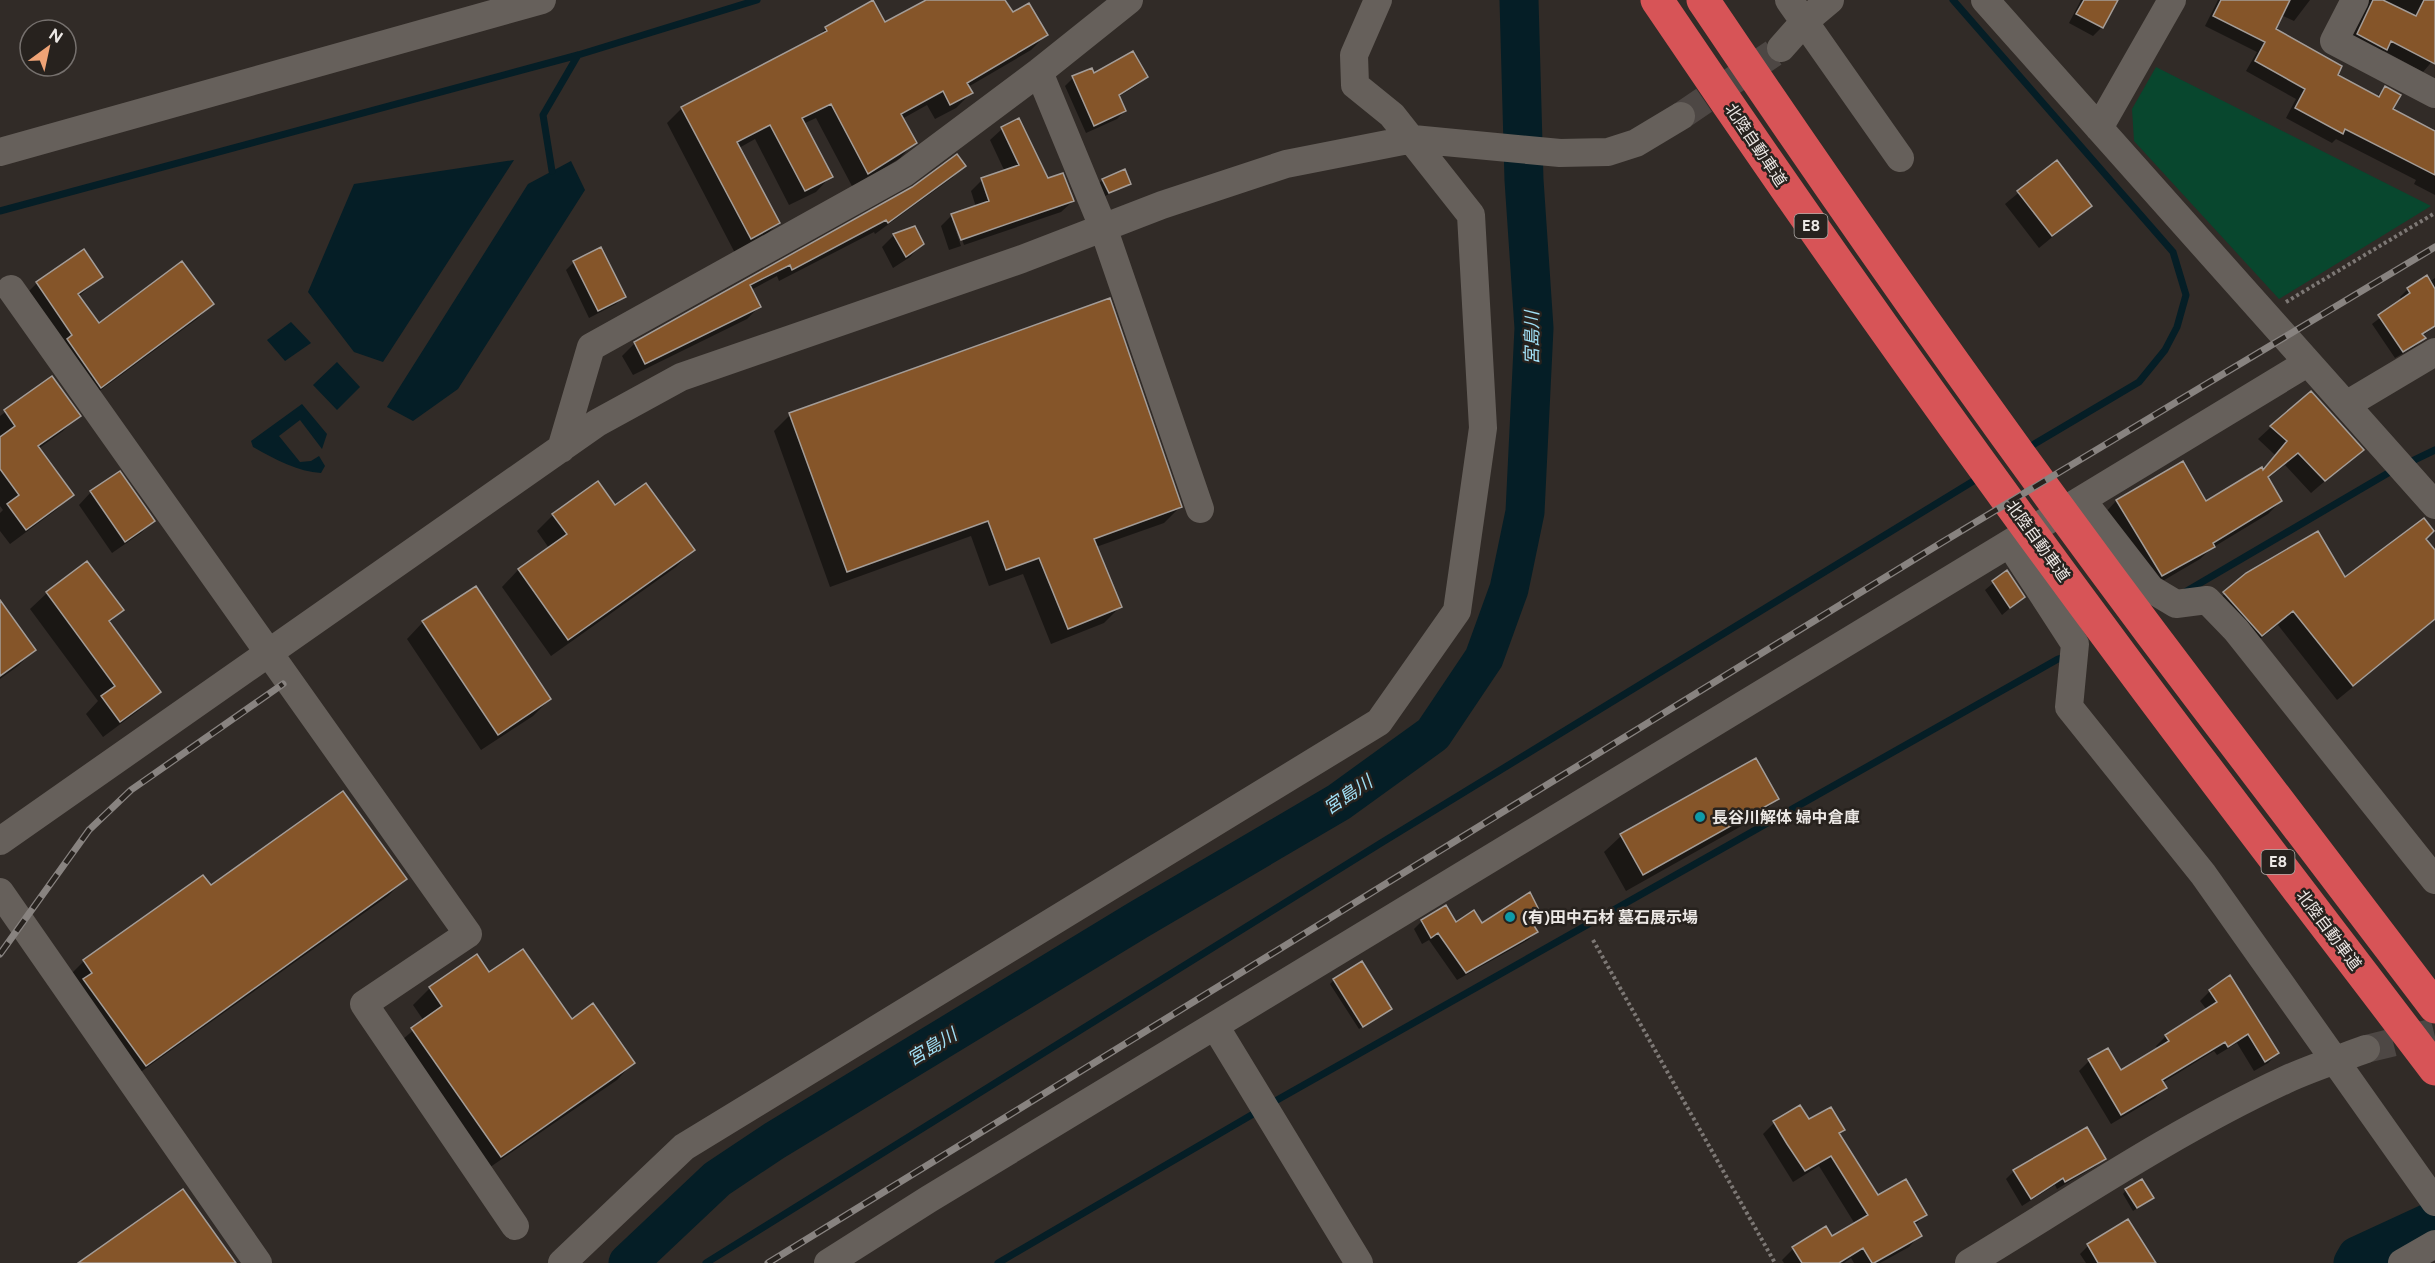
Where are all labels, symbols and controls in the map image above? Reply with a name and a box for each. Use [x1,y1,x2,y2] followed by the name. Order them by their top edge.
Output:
[18,18,78,78] north arrow
[46,25,66,47] text: N
[1721,100,1791,190] street label: 北陸自動車道
[1794,214,1828,238] road number: E8
[1521,309,1543,365] water label: 宮島川
[2002,497,2074,585] street label: 北陸自動車道
[1319,770,1378,819] water label: 宮島川
[1712,808,1860,827] place label: 長谷川解体 婦中倉庫
[1693,810,1707,824] marker: 長谷川解体 婦中倉庫
[2262,850,2294,874] road number: E8
[2293,886,2365,974] street label: 北陸自動車道
[1522,908,1698,927] place label: (有)田中石材 墓石展示場
[1503,910,1517,924] marker: (有)田中石材 墓石展示場
[903,1023,963,1070] water label: 宮島川

